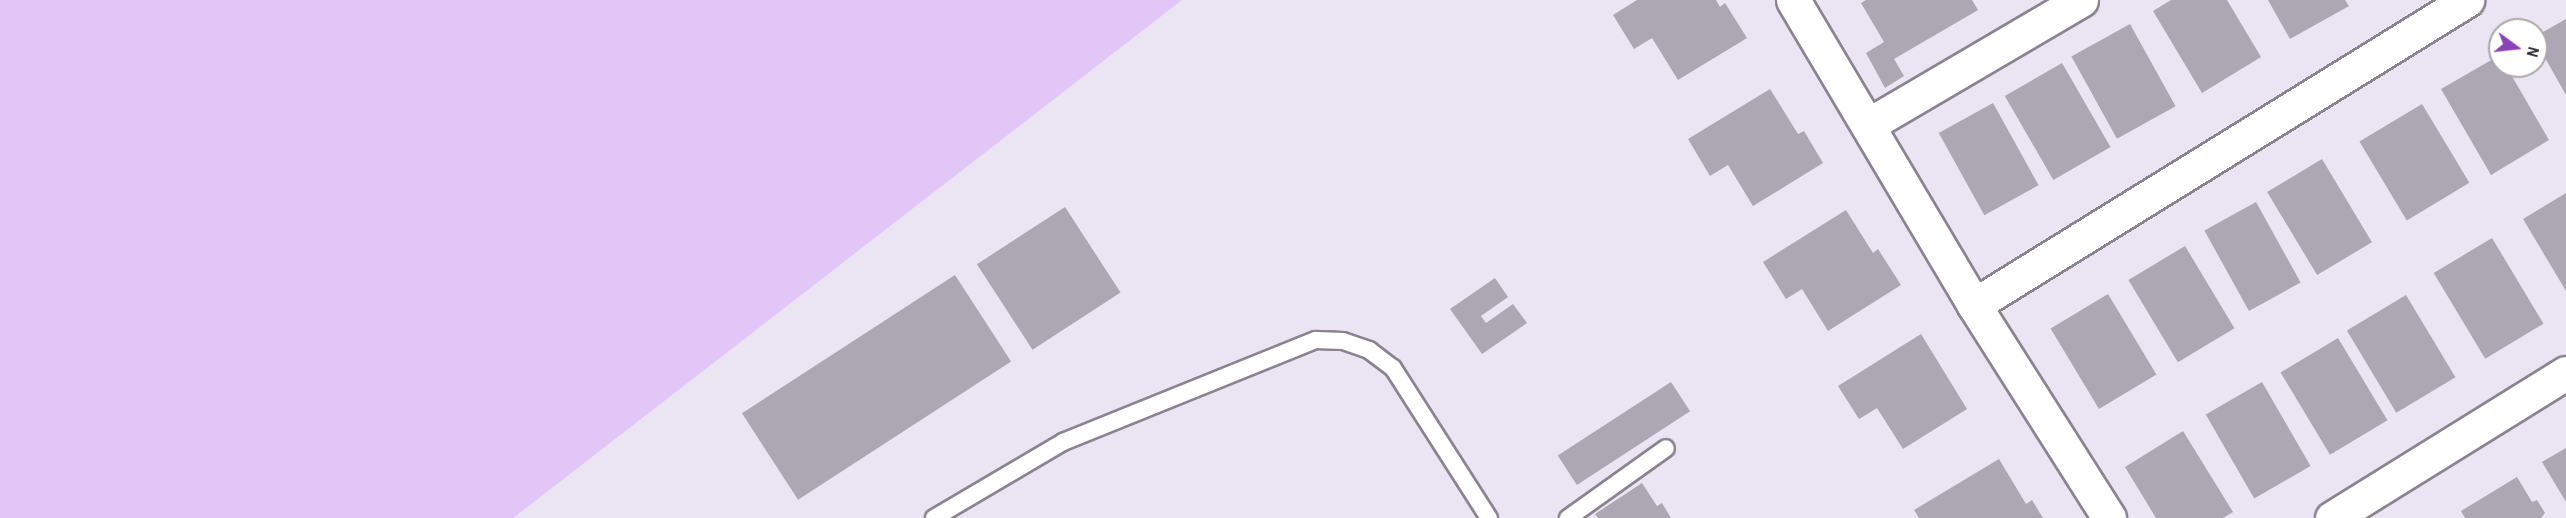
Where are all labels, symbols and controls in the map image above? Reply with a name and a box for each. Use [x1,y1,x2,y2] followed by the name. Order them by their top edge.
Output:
[2488,18,2548,78] north arrow
[2522,45,2545,60] text: N

